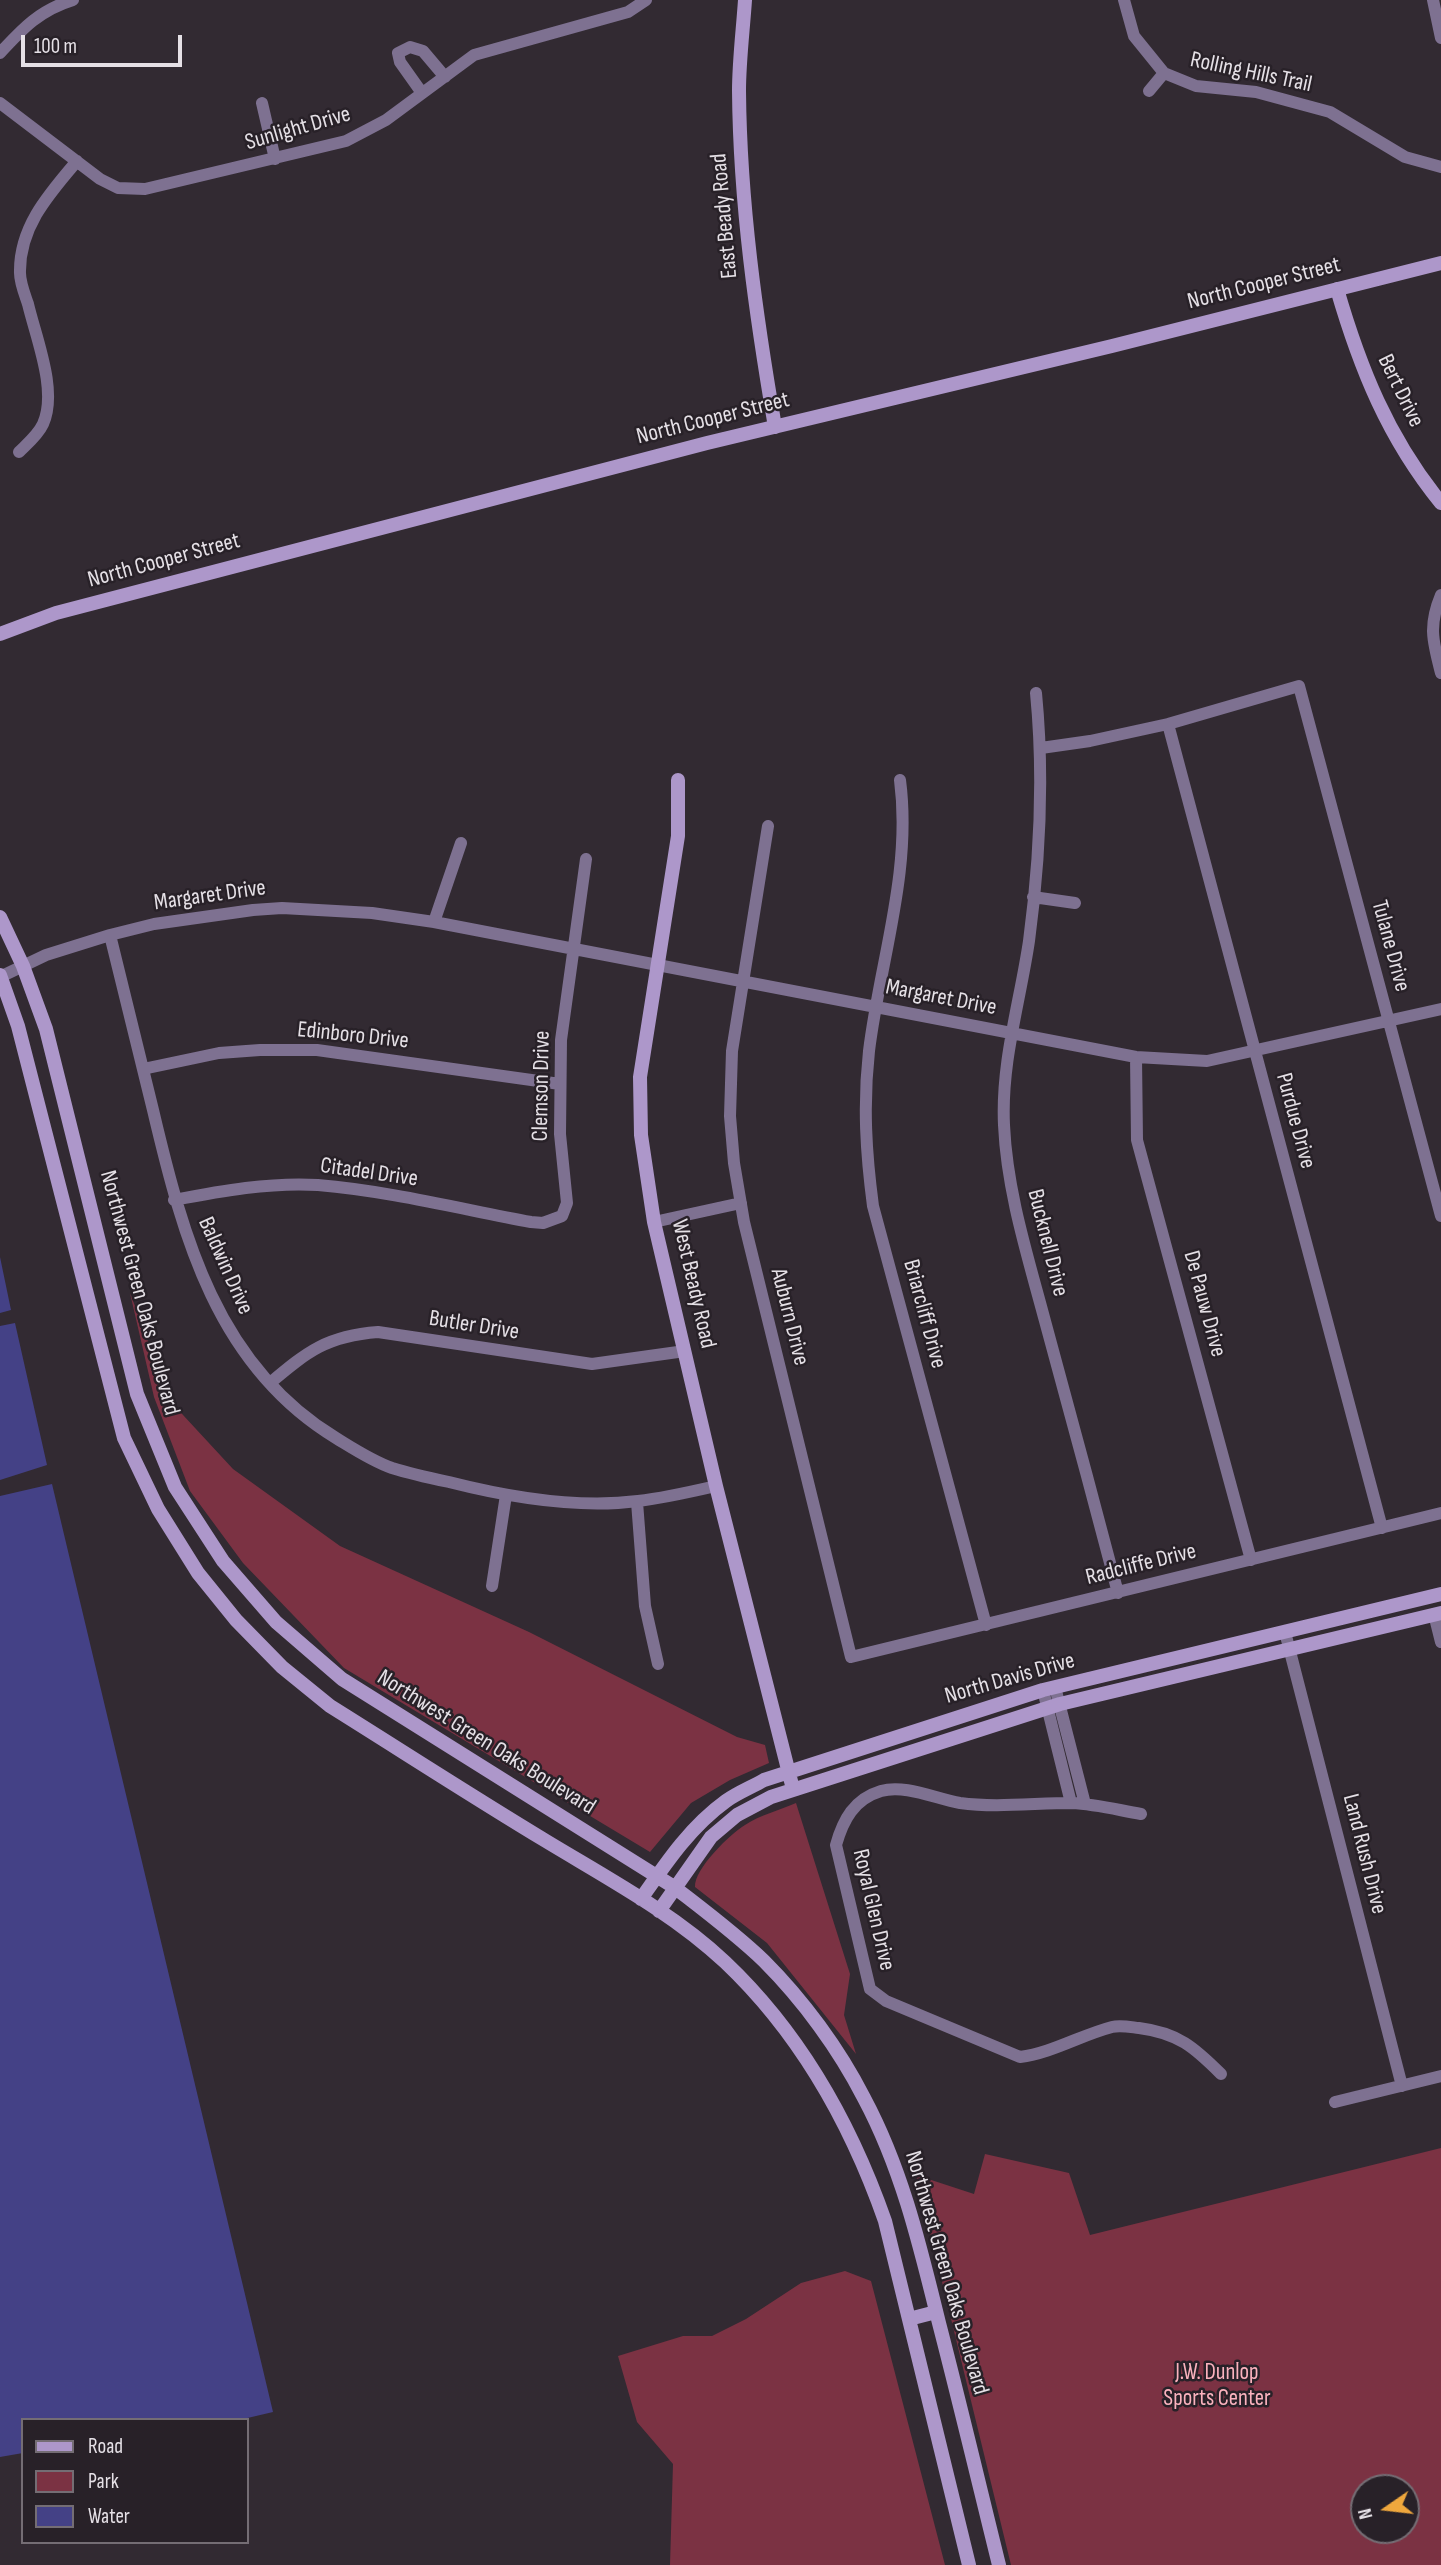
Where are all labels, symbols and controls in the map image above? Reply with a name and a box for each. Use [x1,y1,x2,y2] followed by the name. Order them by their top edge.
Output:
[24,21,186,65] scale bar
[34,34,77,59] text: 100 m
[1188,47,1314,99] street label: Rolling Hills Trail
[242,101,354,157] street label: Sunlight Drive
[706,152,744,280] street label: East Beady Road
[1185,252,1343,316] street label: North Cooper Street
[1371,350,1429,432] street label: Bert Drive
[634,387,792,451] street label: North Cooper Street
[85,527,243,595] street label: North Cooper Street
[152,875,268,917] street label: Margaret Drive
[1365,897,1415,995] street label: Tulane Drive
[883,974,999,1022] street label: Margaret Drive
[296,1016,410,1056] street label: Edinboro Drive
[527,1030,557,1142] street label: Clemson Drive
[1269,1070,1321,1172] street label: Purdue Drive
[318,1153,420,1193] street label: Citadel Drive
[93,1168,185,1418] street label: Northwest Green Oaks Boulevard
[1020,1187,1074,1299] street label: Bucknell Drive
[191,1213,259,1319] street label: Baldwin Drive
[665,1217,721,1351] street label: West Beady Road
[1177,1248,1231,1360] street label: De Pauw Drive
[896,1257,952,1371] street label: Briarcliff Drive
[764,1266,814,1368] street label: Auburn Drive
[427,1305,521,1347] street label: Butler Drive
[1083,1538,1199,1592] street label: Radcliffe Drive
[942,1647,1078,1711] street label: North Davis Drive
[372,1664,600,1822] street label: Northwest Green Oaks Boulevard
[1336,1791,1392,1917] street label: Land Rush Drive
[846,1847,900,1973] street label: Royal Glen Drive
[898,2148,994,2398] street label: Northwest Green Oaks Boulevard
[1163,2359,1271,2413] park label: J.W. Dunlop Sports Center
[21,2418,248,2544] legend
[88,2434,123,2459] text: Road
[88,2469,119,2494] text: Park
[1350,2474,1420,2544] north arrow
[88,2504,130,2529] text: Water
[1354,2506,1378,2521] text: N

